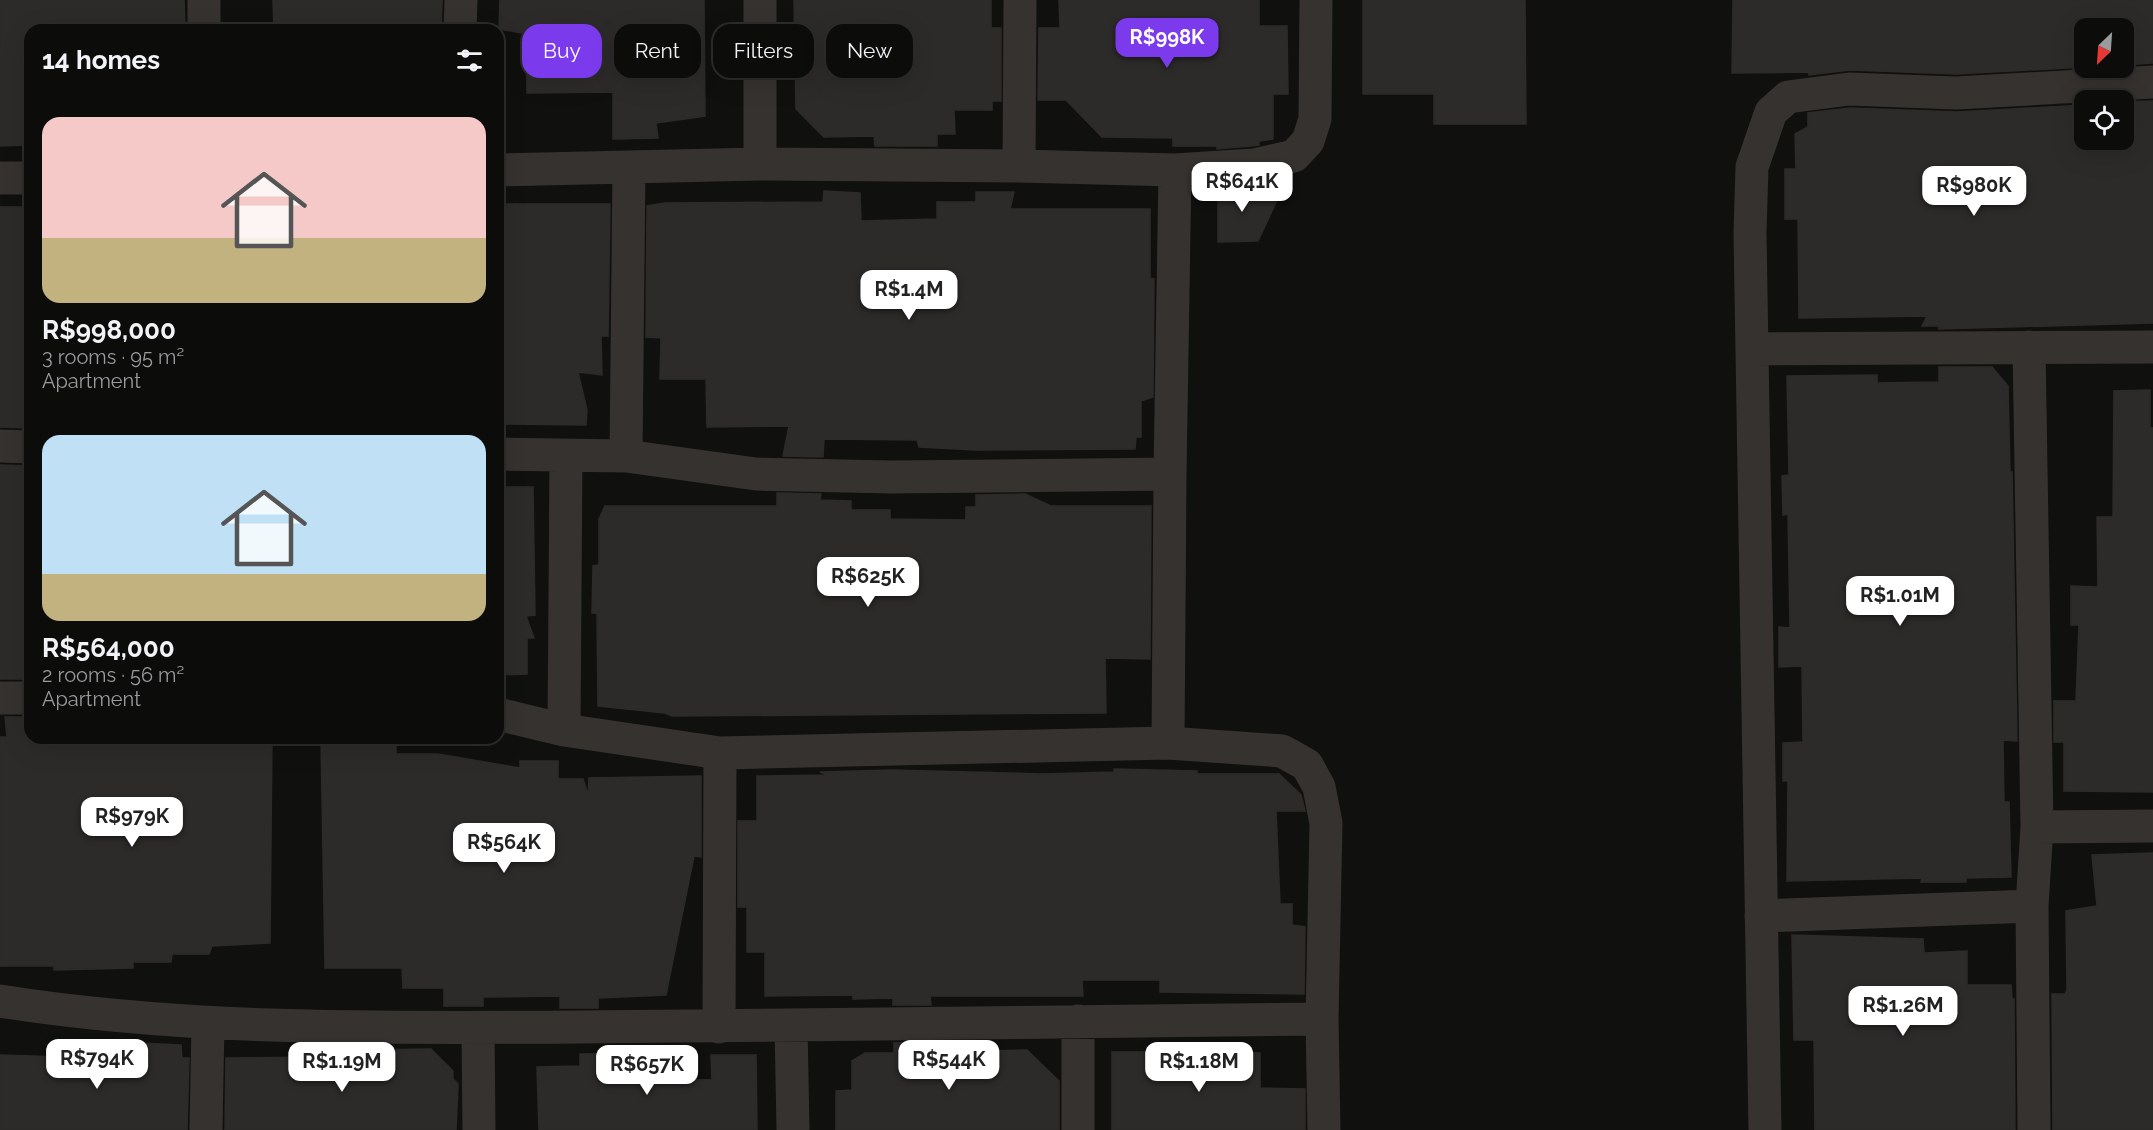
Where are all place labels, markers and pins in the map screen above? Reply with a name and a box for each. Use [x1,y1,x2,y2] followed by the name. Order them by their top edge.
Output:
[1118,18,1216,69] pin: R$998K
[1193,162,1291,213] pin: R$641K
[1925,166,2023,217] pin: R$980K
[860,270,958,321] pin: R$1.4M
[819,557,917,608] pin: R$625K
[1845,576,1955,627] pin: R$1.01M
[83,797,181,848] pin: R$979K
[455,823,553,874] pin: R$564K
[1848,986,1958,1037] pin: R$1.26M
[48,1039,146,1090] pin: R$794K
[900,1040,998,1091] pin: R$544K
[287,1042,397,1093] pin: R$1.19M
[1144,1042,1254,1093] pin: R$1.18M
[598,1045,696,1096] pin: R$657K

